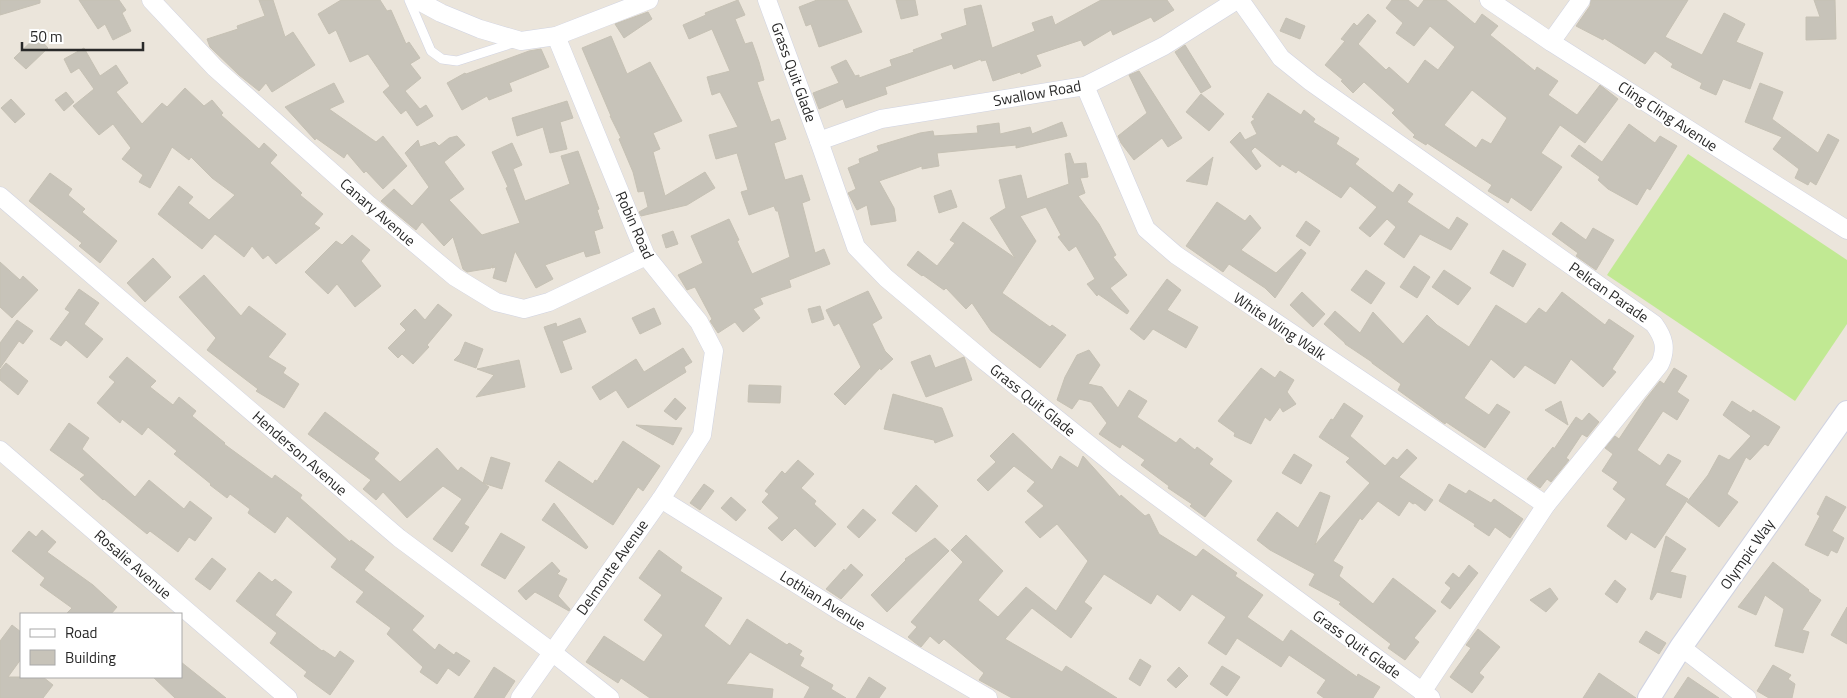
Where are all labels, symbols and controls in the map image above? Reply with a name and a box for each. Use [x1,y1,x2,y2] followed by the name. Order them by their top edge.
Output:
[765,19,823,125] street label: Grass Quit Glade
[22,20,144,52] scale bar
[30,25,63,48] text: 50 m
[991,74,1083,112] street label: Swallow Road
[1614,75,1722,157] street label: Cling Cling Avenue
[335,173,421,251] street label: Canary Avenue
[610,187,660,263] street label: Robin Road
[1564,256,1654,328] street label: Pelican Parade
[1229,286,1331,366] street label: White Wing Walk
[985,358,1081,442] street label: Grass Quit Glade
[247,405,353,501] street label: Henderson Avenue
[570,514,654,620] street label: Delmonte Avenue
[1714,514,1780,594] street label: Olympic Way
[89,524,177,604] street label: Rosalie Avenue
[776,564,870,636] street label: Lothian Avenue
[1308,604,1406,684] street label: Grass Quit Glade
[20,613,182,678] legend
[65,621,97,644] text: Road
[65,646,116,669] text: Building

